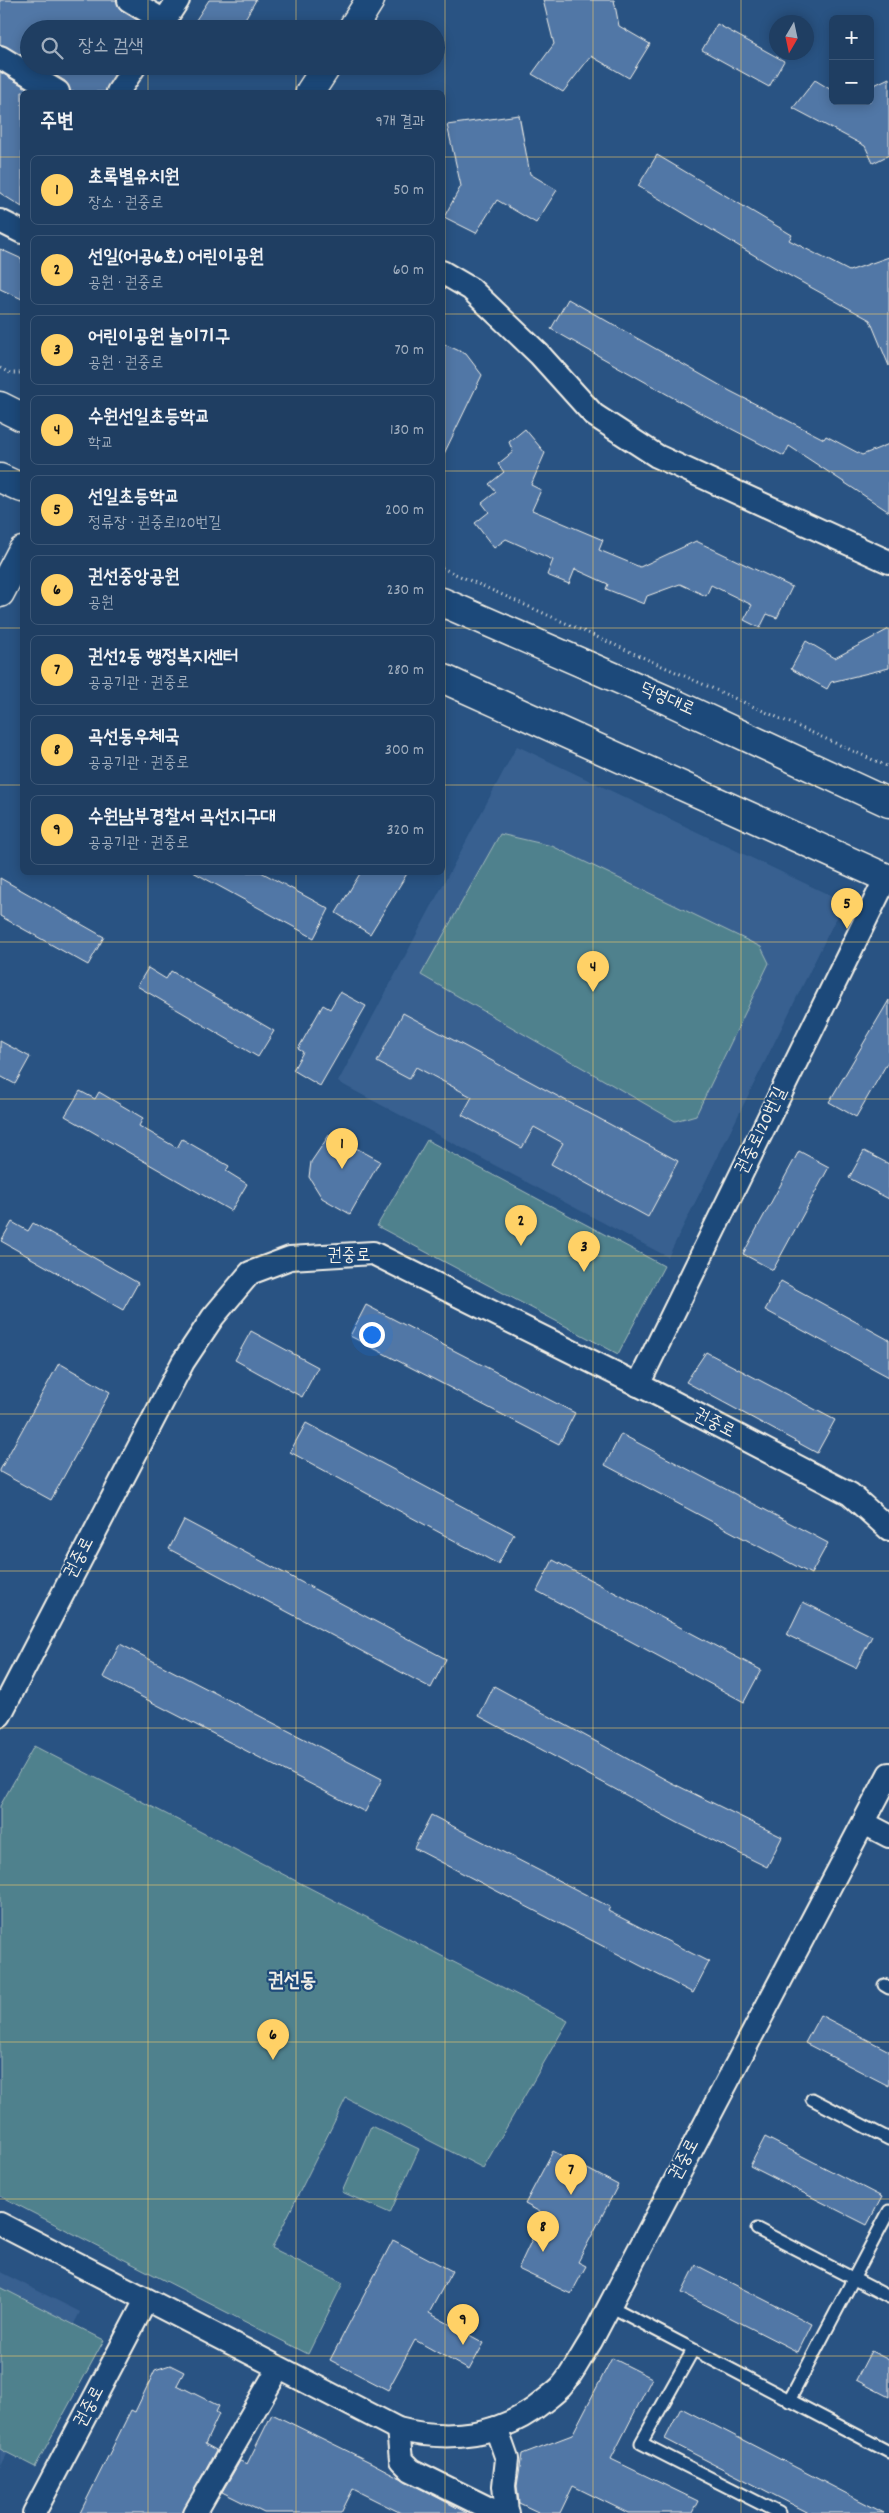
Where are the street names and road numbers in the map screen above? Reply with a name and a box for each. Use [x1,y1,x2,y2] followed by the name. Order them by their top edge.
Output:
[635,677,699,723] street label: 덕영대로
[730,1083,794,1179] street label: 권중로120번길
[327,1244,371,1269] street label: 권중로
[689,1403,739,1445] street label: 권중로
[59,1533,101,1583] street label: 권중로
[664,2135,706,2185] street label: 권중로
[69,2382,111,2432] street label: 권중로

